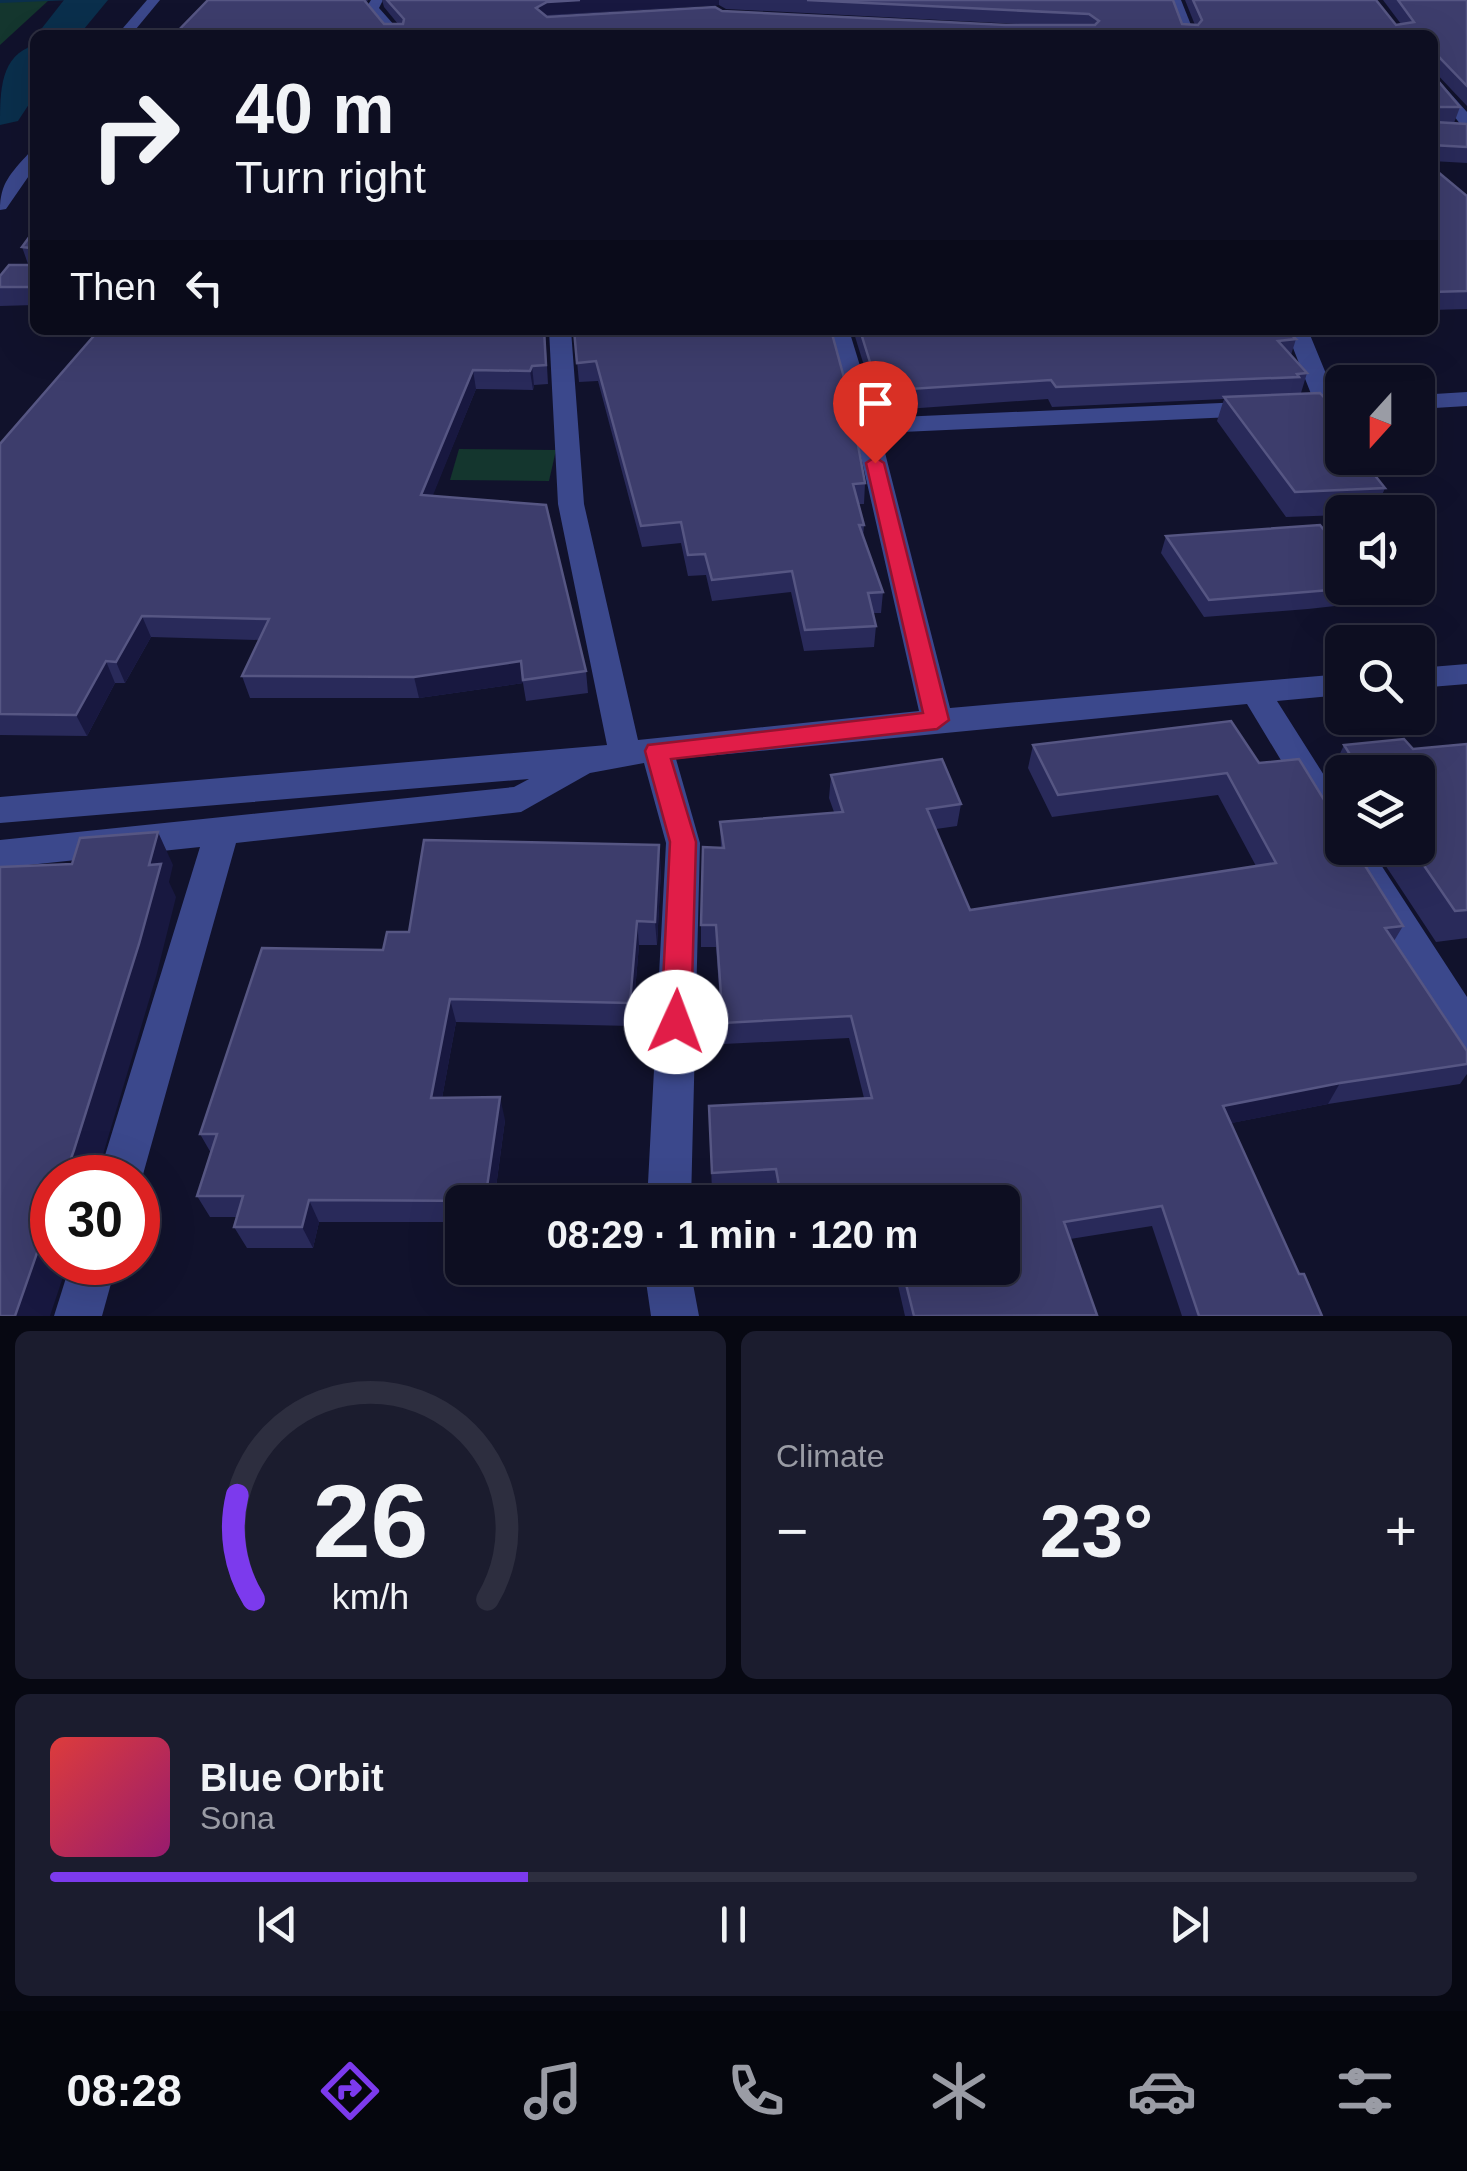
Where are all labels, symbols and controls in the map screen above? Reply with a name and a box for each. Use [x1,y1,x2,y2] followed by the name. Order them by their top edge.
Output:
[70,70,200,200] icon: right
[235,70,395,148] text: 40 m
[235,152,426,203] text: Turn right
[177,260,232,315] icon: left
[70,266,157,308] text: Then
[833,361,918,464] pin
[1325,365,1435,475] north arrow
[1325,365,1435,865] map controls
[848,376,903,431] icon: arrive
[1325,495,1435,605] button: sound
[1325,625,1435,735] button: search
[1325,755,1435,865] button: layers
[624,970,728,1074] position arrow
[30,1155,160,1285] speed limit sign: 30
[547,1214,918,1256] text: 08:29 · 1 min · 120 m
[776,1438,884,1474] text: Climate
[313,1463,428,1579] text: 26
[1040,1489,1153,1573] text: 23°
[776,1500,808,1562] text: −
[1385,1500,1417,1562] text: +
[332,1577,409,1617] text: km/h
[200,1757,384,1799] text: Blue Orbit
[200,1800,275,1836] text: Sona
[250,1897,305,1952] icon: previous
[706,1897,761,1952] icon: pause
[1162,1897,1217,1952] icon: next
[315,2056,385,2126] icon: directions
[518,2056,588,2126] icon: music
[721,2056,791,2126] icon: phone
[924,2056,994,2126] icon: climate
[1127,2056,1197,2126] icon: car
[1330,2056,1400,2126] icon: filters
[67,2065,182,2116] text: 08:28

